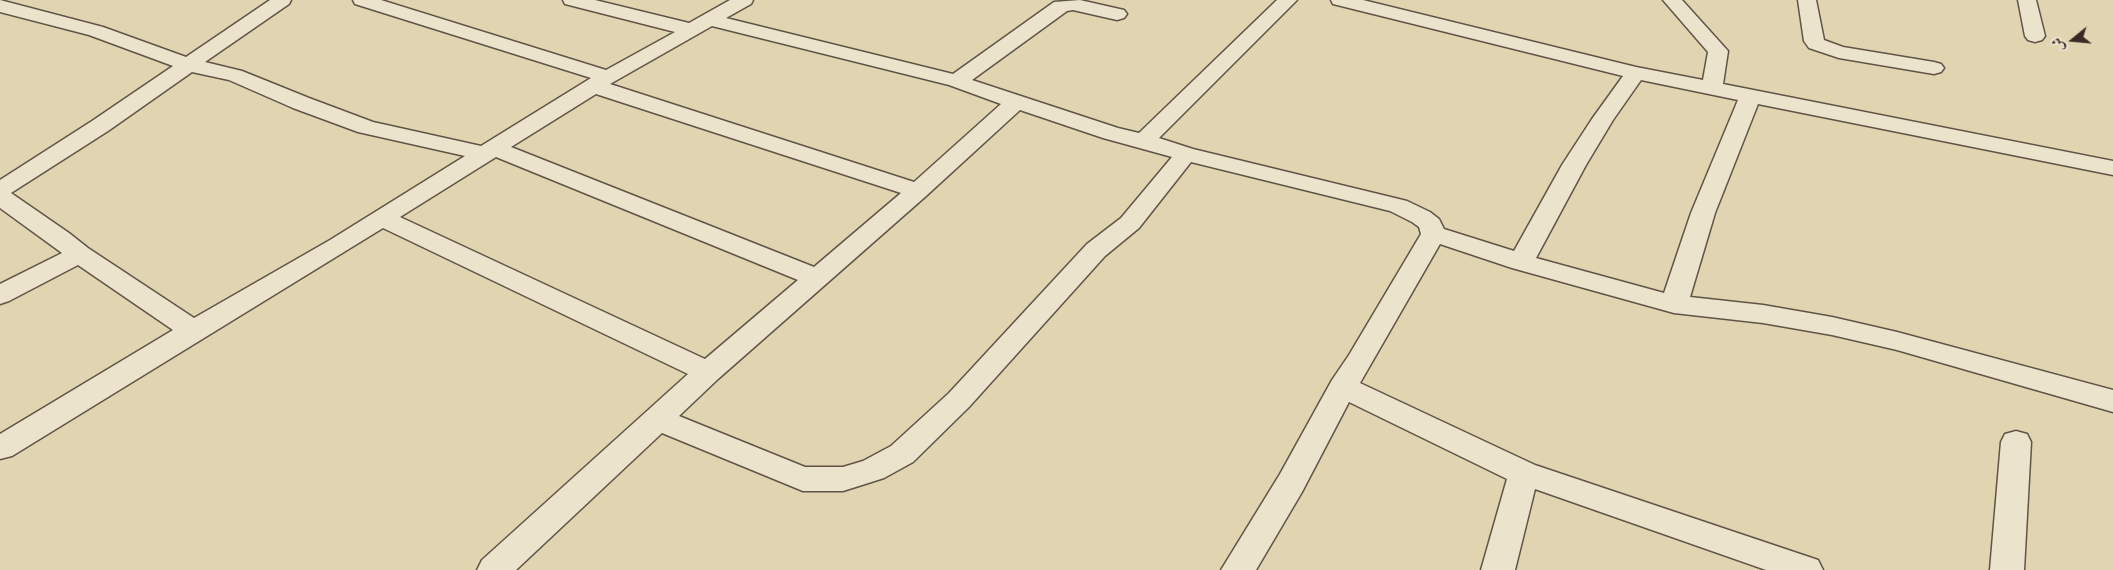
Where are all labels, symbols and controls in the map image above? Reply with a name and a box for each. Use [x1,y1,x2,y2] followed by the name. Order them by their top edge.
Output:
[2048,15,2098,65] north arrow
[2048,35,2068,54] text: ش

